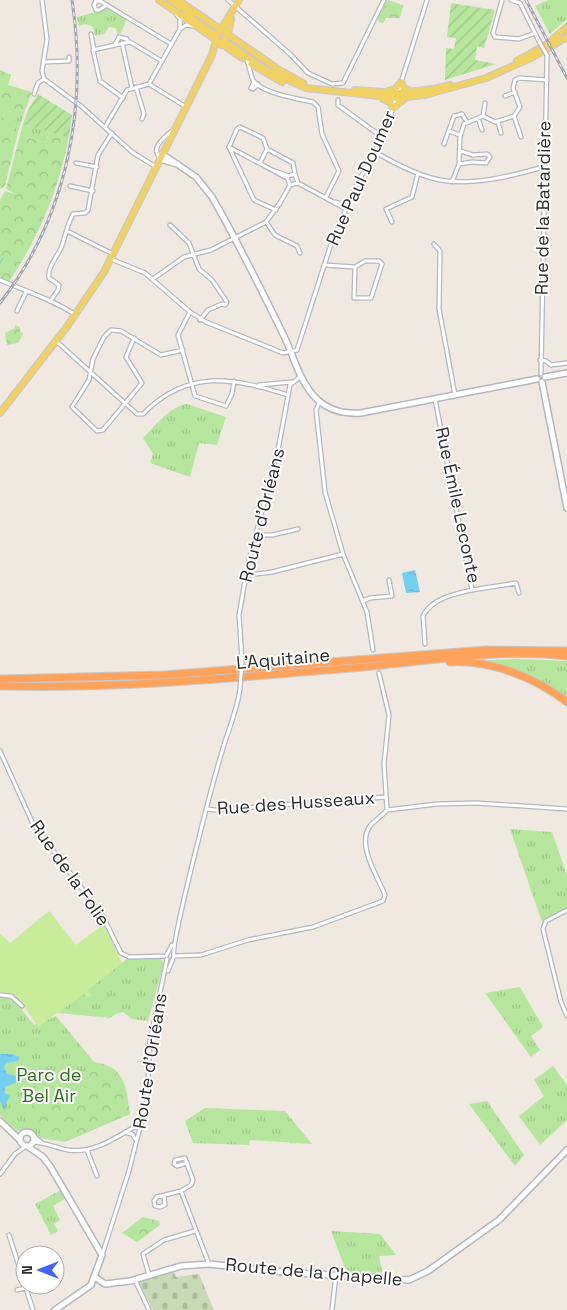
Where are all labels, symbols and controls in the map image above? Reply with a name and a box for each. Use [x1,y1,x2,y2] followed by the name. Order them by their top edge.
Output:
[320,106,401,249] street label: Rue Paul Doumer
[529,121,556,295] street label: Rue de la Batardière
[431,425,486,585] street label: Rue Émile Leconte
[234,445,289,584] street label: Route d'Orléans
[235,643,331,674] street label: L'Aquitaine
[216,786,376,819] street label: Rue des Husseaux
[25,815,115,930] street label: Rue de la Folie
[127,991,172,1131] street label: Route d'Orléans
[16,1063,82,1107] park label: Parc de Bel Air
[15,1245,65,1295] north arrow
[225,1252,404,1291] street label: Route de la Chapelle
[18,1265,36,1275] text: N

